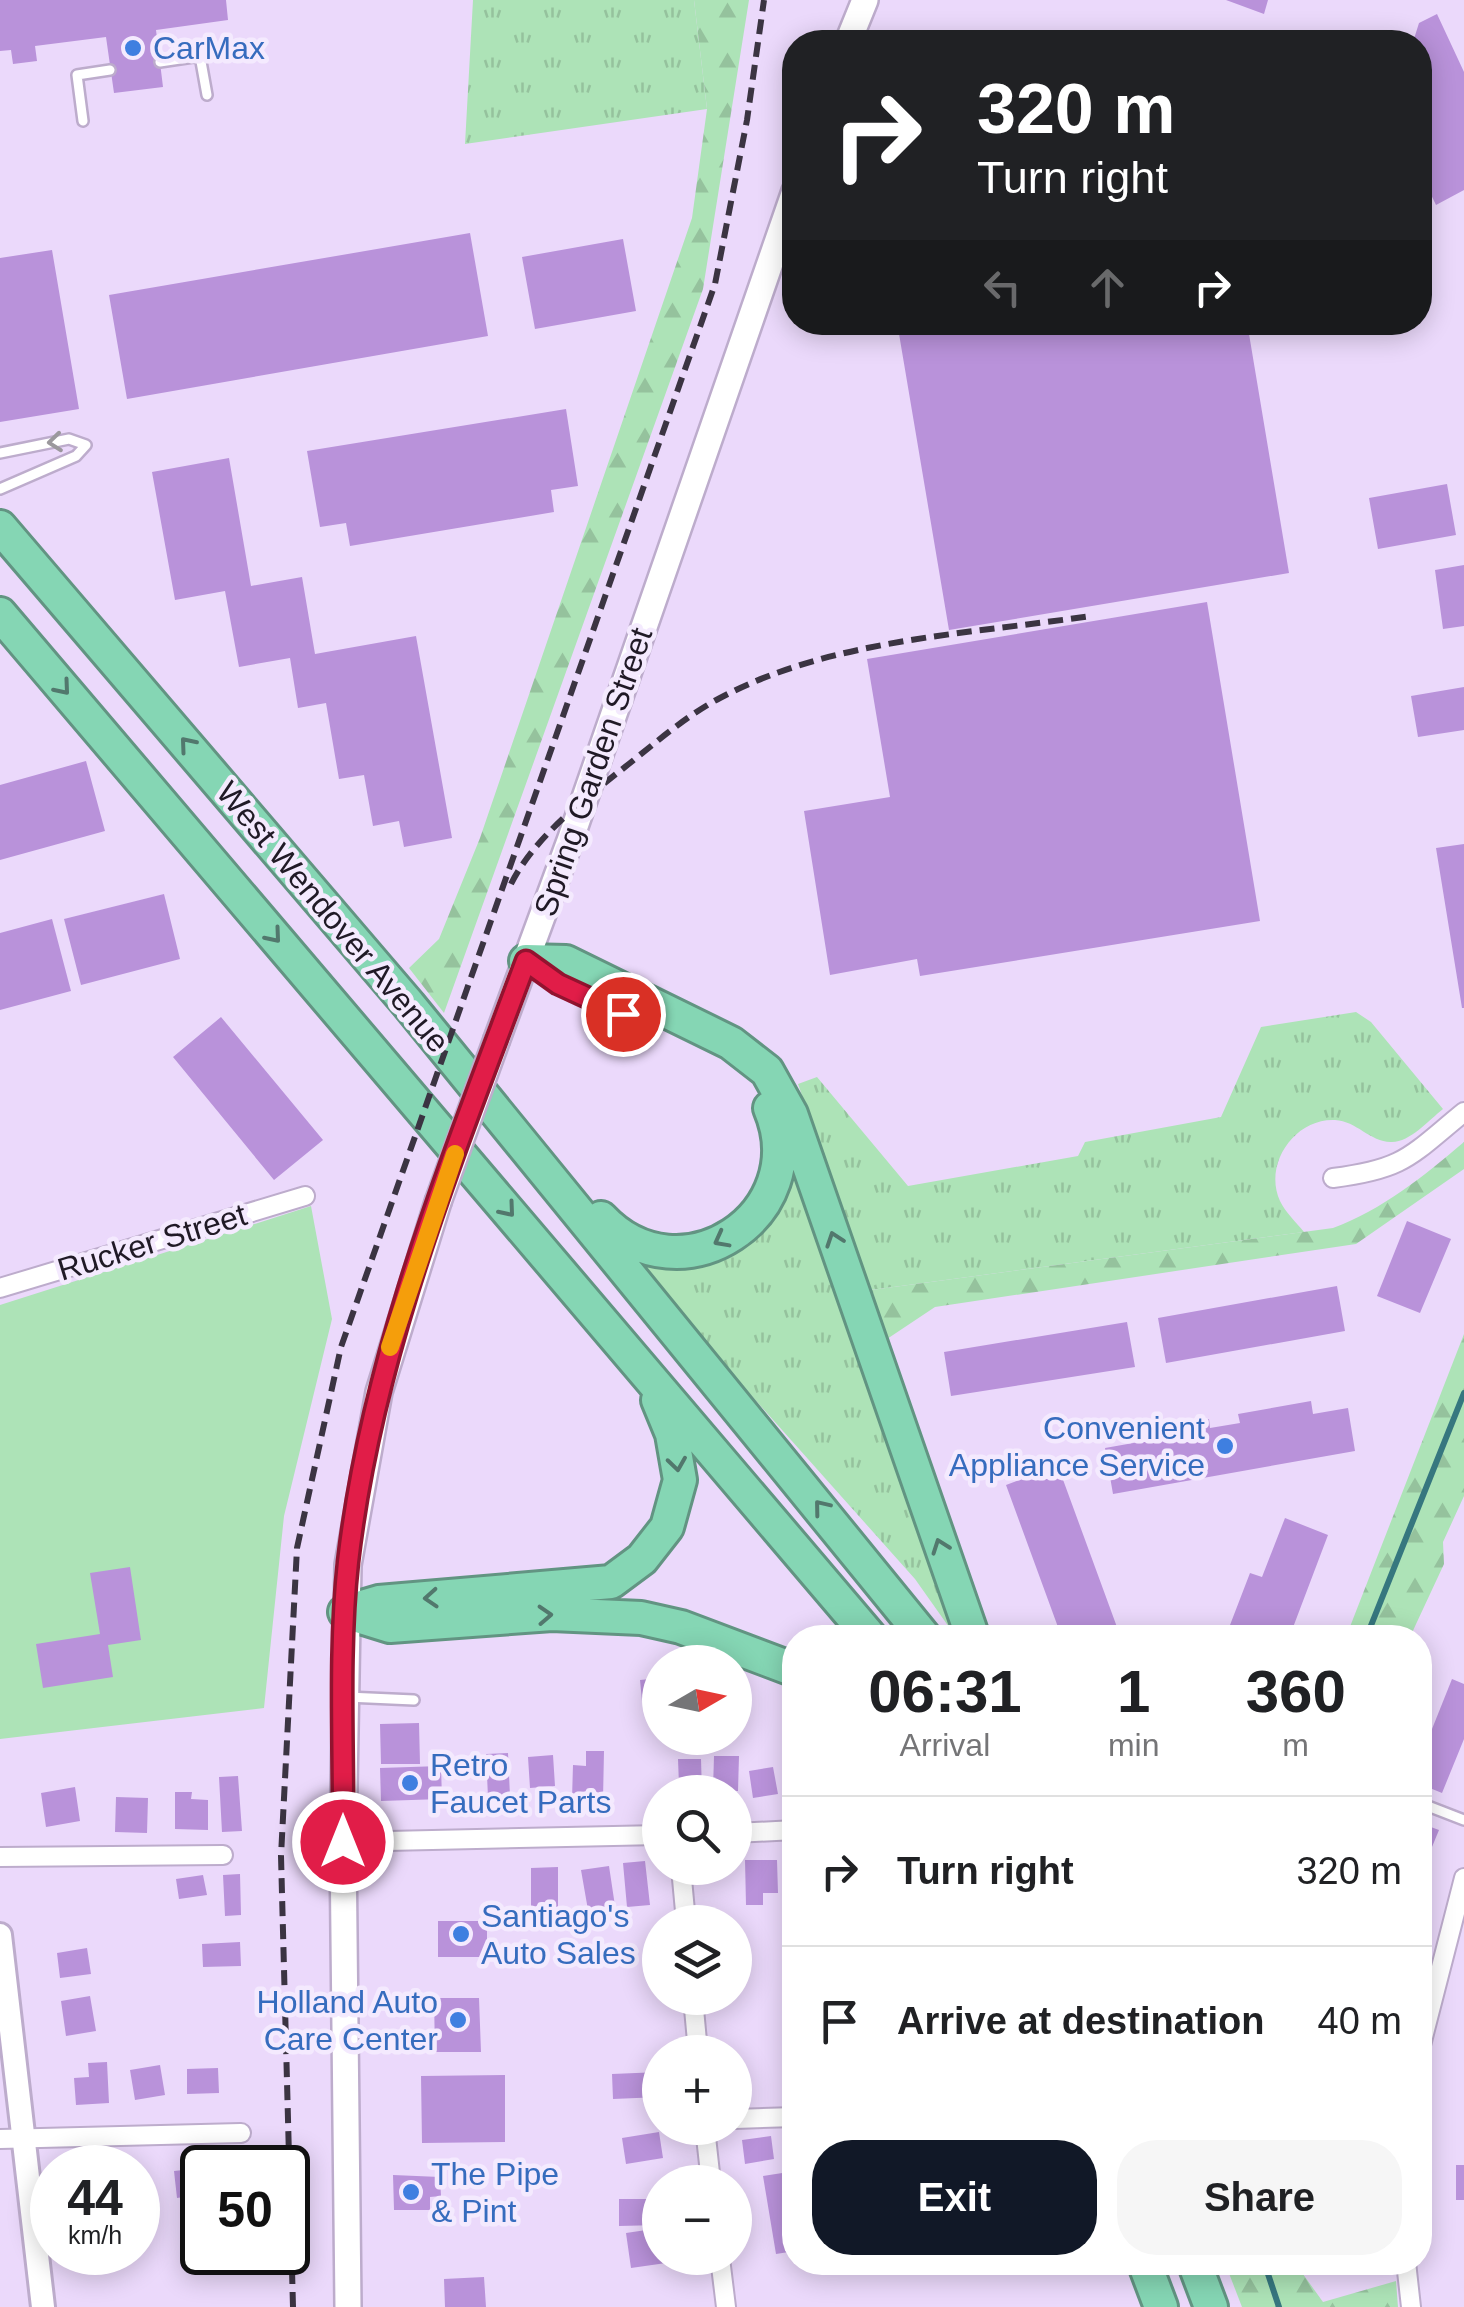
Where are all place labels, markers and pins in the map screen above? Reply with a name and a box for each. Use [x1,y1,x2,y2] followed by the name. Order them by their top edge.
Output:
[153,30,265,66] place label: CarMax
[122,37,144,59] marker: CarMax
[581,972,666,1057] pin
[949,1410,1205,1483] place label: Convenient Appliance Service
[1214,1435,1236,1457] marker: Convenient Appliance Service
[430,1747,611,1820] place label: Retro Faucet Parts
[399,1772,421,1794] marker: Retro Faucet Parts
[481,1898,636,1971] place label: Santiago's Auto Sales
[450,1923,472,1945] marker: Santiago's Auto Sales
[257,1984,438,2057] place label: Holland Auto Care Center
[447,2009,469,2031] marker: Holland Auto Care Center
[431,2156,559,2229] place label: The Pipe & Pint
[400,2181,422,2203] marker: The Pipe & Pint

